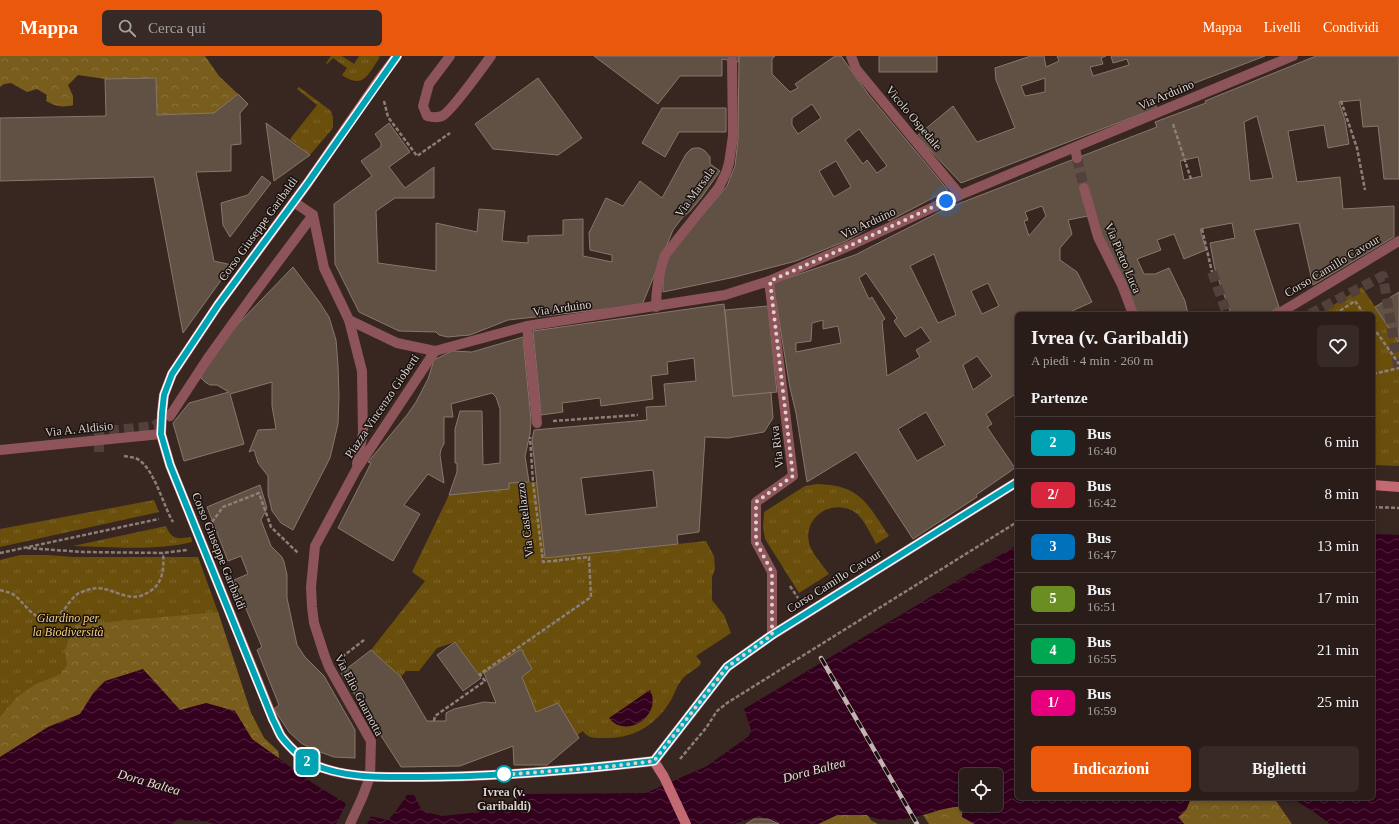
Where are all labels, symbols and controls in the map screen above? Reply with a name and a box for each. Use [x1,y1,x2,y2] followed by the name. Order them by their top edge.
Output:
[102,10,382,46] search box
[20,17,78,38] text: Mappa
[116,17,138,39] icon: search
[148,20,206,36] text: Cerca qui
[1203,20,1242,35] text: Mappa
[1264,20,1301,35] text: Livelli
[1323,20,1379,35] text: Condividi
[1136,77,1196,113] street label: Via Arduino
[883,83,945,153] street label: Vicolo Ospedale
[672,164,718,220] street label: Via Marsala
[216,174,301,284] street label: Corso Giuseppe Garibaldi
[936,191,956,211] your location
[838,204,898,242] street label: Via Arduino
[1102,221,1144,296] street label: Via Pietro Luca
[1282,232,1382,300] street label: Corso Camillo Cavour
[532,297,592,319] street label: Via Arduino
[1317,325,1359,367] button: heart
[1031,327,1188,348] text: Ivrea (v. Garibaldi)
[342,351,422,461] street label: Piazza Vincenzo Gioberti
[1031,353,1153,368] text: A piedi · 4 min · 260 m
[1031,390,1088,406] text: Partenze
[44,418,114,440] street label: Via A. Aldisio
[767,425,787,469] street label: Via Riva
[1087,426,1111,442] text: Bus
[1324,434,1359,450] text: 6 min
[1050,435,1057,450] text: 2
[1087,443,1117,458] text: 16:40
[1087,478,1111,494] text: Bus
[513,482,537,558] street label: Via Castellazzo
[1324,486,1359,502] text: 8 min
[1048,487,1058,502] text: 2/
[189,490,249,612] street label: Corso Giuseppe Garibaldi
[1087,495,1117,510] text: 16:42
[1087,530,1111,546] text: Bus
[1317,538,1359,554] text: 13 min
[1050,539,1057,554] text: 3
[784,546,884,616] street label: Corso Camillo Cavour
[1087,547,1117,562] text: 16:47
[1087,582,1111,598] text: Bus
[1317,590,1359,606] text: 17 min
[1050,591,1057,606] text: 5
[1087,599,1117,614] text: 16:51
[33,611,104,639] park label: Giardino per la Biodiversità
[1087,634,1111,650] text: Bus
[1317,642,1359,658] text: 21 min
[1050,643,1057,658] text: 4
[1087,651,1117,666] text: 16:55
[332,652,387,739] street label: Via Elio Guarnotta
[1087,686,1111,702] text: Bus
[1317,694,1359,710] text: 25 min
[1048,695,1058,710] text: 1/
[1087,703,1117,718] text: 16:59
[1031,746,1191,792] button: Indicazioni
[1199,746,1359,792] button: Biglietti
[294,749,320,775] line badge: 2
[304,754,311,769] text: 2
[780,754,848,786] water label: Dora Baltea
[495,765,513,783] marker: Ivrea (v. Garibaldi)
[115,766,183,798] water label: Dora Baltea
[959,768,1003,812] map controls
[959,768,1003,812] button: locate
[477,785,531,813] place label: Ivrea (v. Garibaldi)

